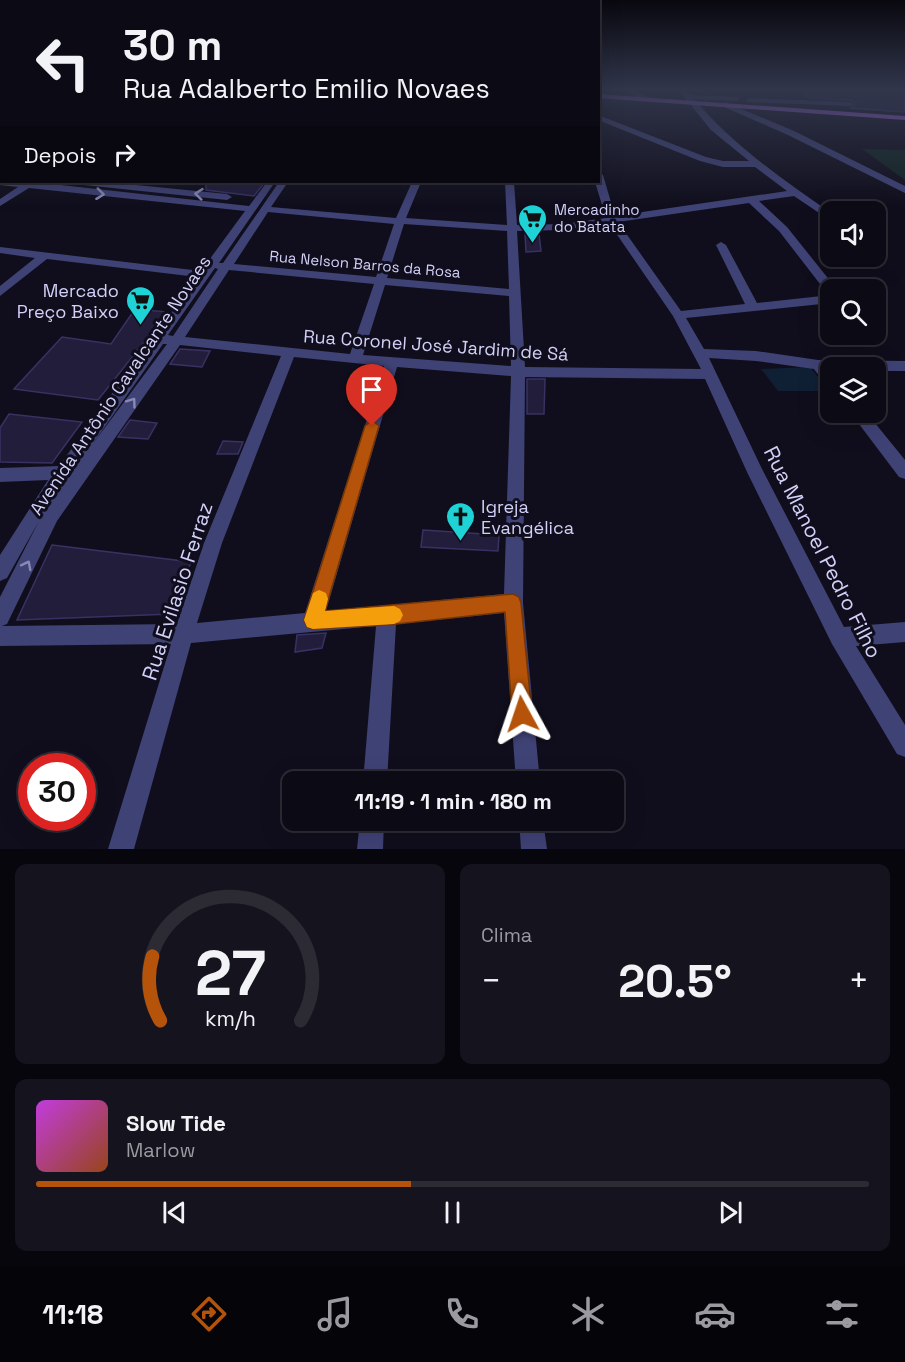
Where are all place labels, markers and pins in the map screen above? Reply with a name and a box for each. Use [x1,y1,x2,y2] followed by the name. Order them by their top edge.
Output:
[554,200,640,236] place label: Mercadinho do Batata
[517,202,549,244] supermarket icon: Mercadinho do Batata
[17,279,119,323] place label: Mercado Preço Baixo
[124,284,156,326] supermarket icon: Mercado Preço Baixo
[346,364,397,426] pin
[481,495,574,539] place label: Igreja Evangélica
[444,500,476,542] church icon: Igreja Evangélica

